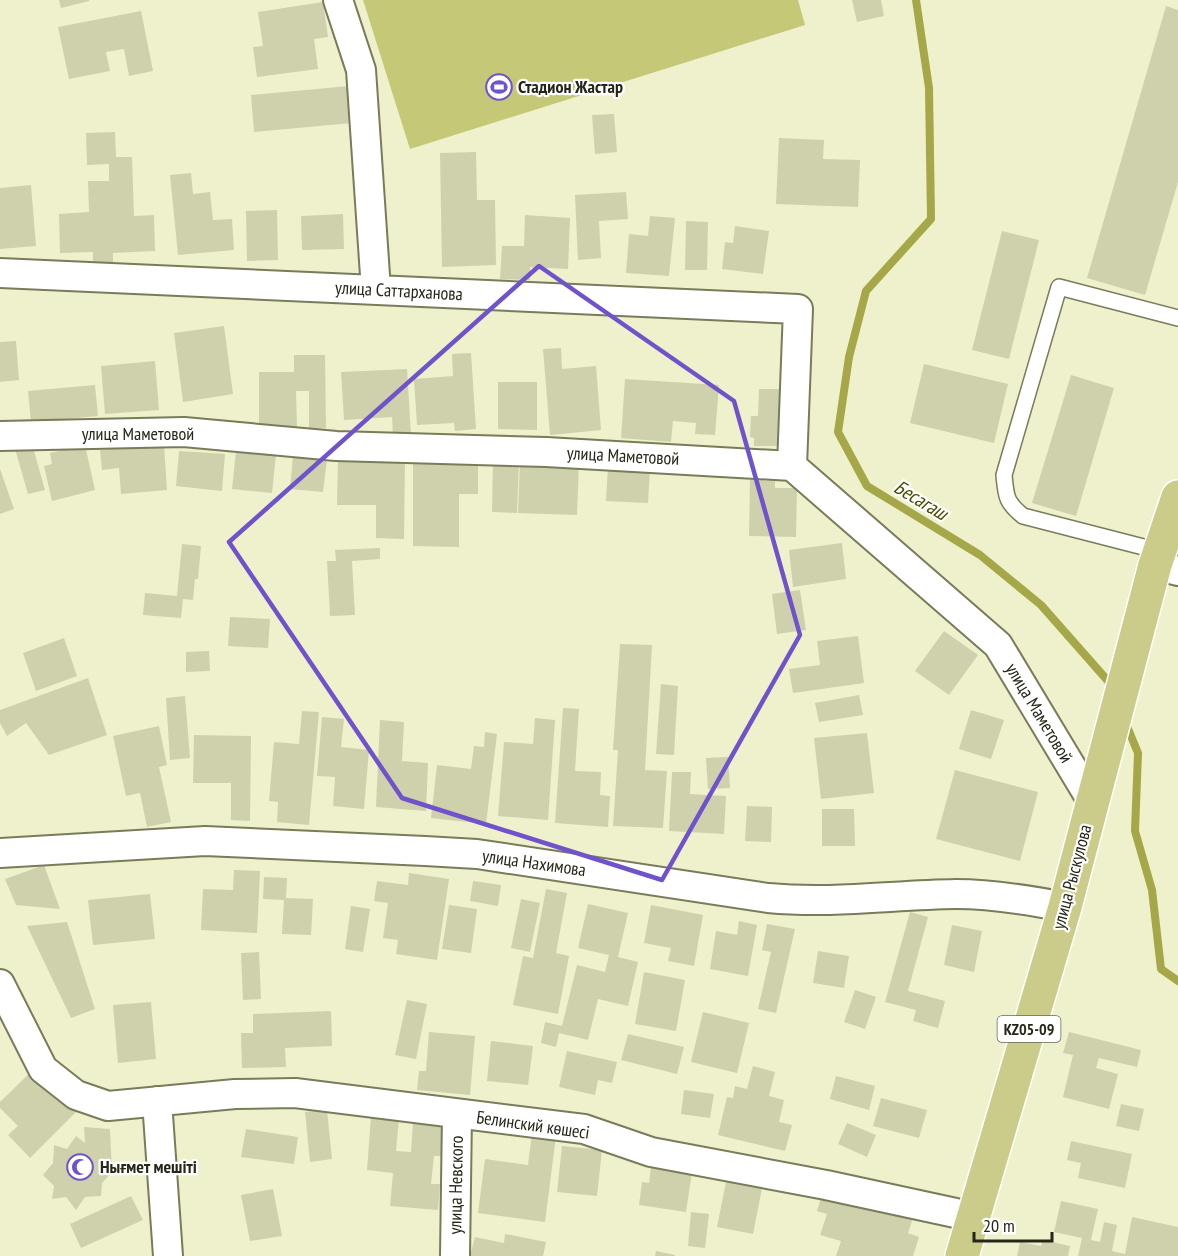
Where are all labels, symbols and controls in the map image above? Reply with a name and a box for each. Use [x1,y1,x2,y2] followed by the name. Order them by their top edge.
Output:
[484,72,514,102] sports icon: Стадион Жастар
[518,75,623,98] place label: Стадион Жастар
[335,276,463,305] street label: улица Саттарханова
[82,422,194,445] street label: улица Маметовой
[566,441,680,470] street label: улица Маметовой
[889,474,954,527] water label: Бесагаш
[1001,659,1078,767] street label: улица Маметовой
[1046,822,1097,932] street label: улица Рыскулова
[481,844,587,881] street label: улица Нахимова
[998,1016,1060,1042] road number: KZ05-09
[475,1105,591,1144] street label: Белинский көшесi
[443,1135,468,1235] street label: улица Невского
[65,1152,95,1182] mosque icon: Нығмет мешіті
[100,1155,197,1178] place label: Нығмет мешіті
[974,1205,1052,1243] scale bar
[983,1214,1015,1237] text: 20 m

